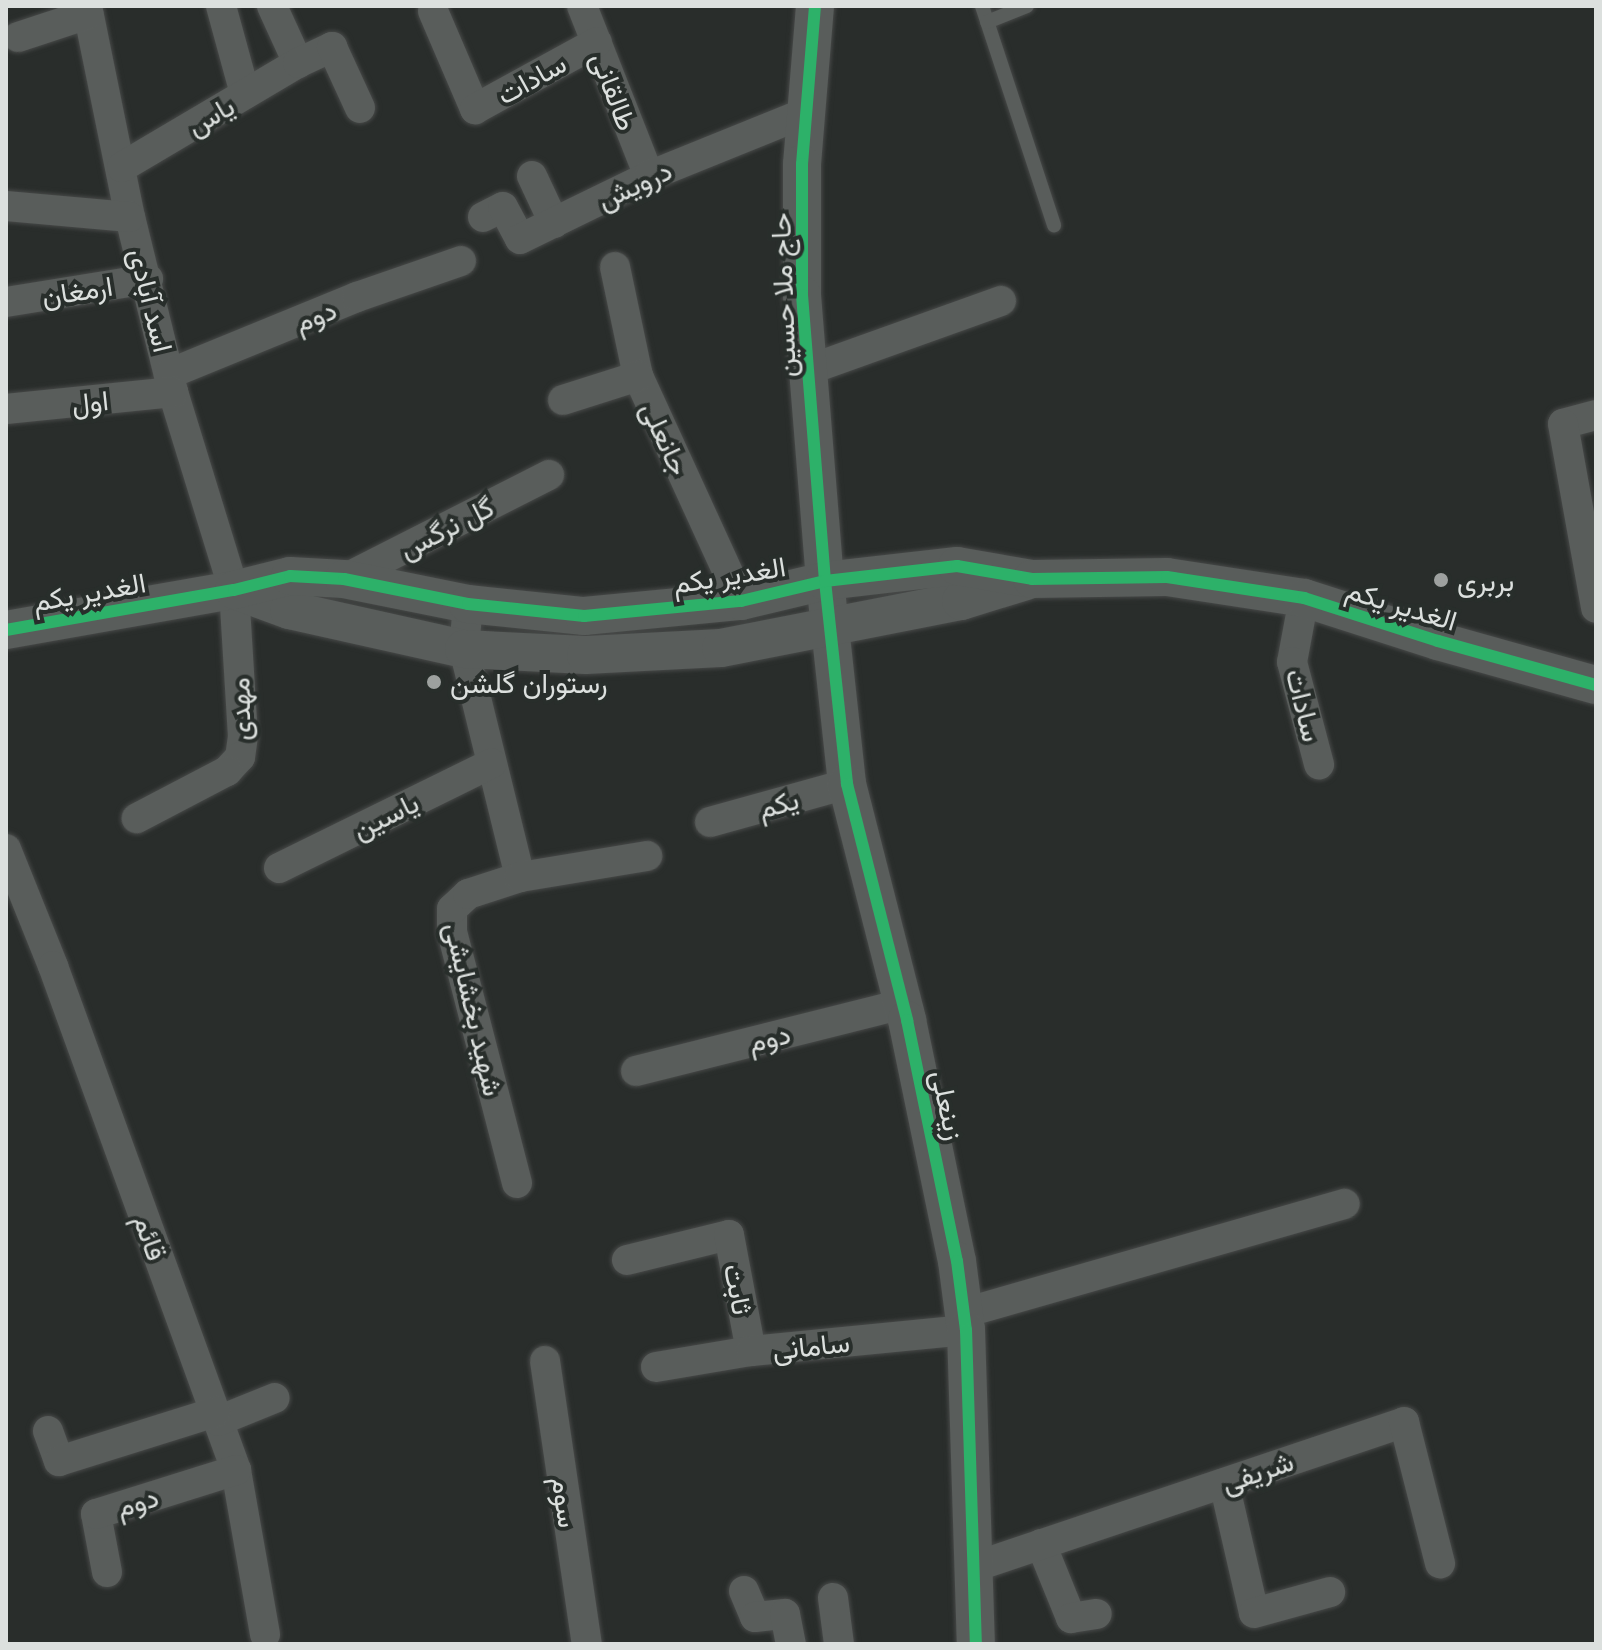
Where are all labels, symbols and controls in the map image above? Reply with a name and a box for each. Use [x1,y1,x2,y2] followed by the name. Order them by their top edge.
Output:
[491,45,571,111] street label: سادات
[585,47,645,135] street label: طالقانی
[180,88,240,142] street label: یاس
[591,152,677,216] street label: درویش
[762,212,802,378] street label: حاج ملا حسین
[123,245,181,355] street label: اسد آبادی
[39,268,115,312] street label: ارمغان
[289,291,341,339] street label: دوم
[70,382,110,420] street label: اول
[634,396,698,480] street label: جانعلی
[393,489,499,565] street label: گل نرگس
[670,548,788,600] street label: الغدیر یکم
[1457,563,1514,597] place label: بربری
[30,565,148,617] street label: الغدیر یکم
[1343,571,1461,637] street label: الغدیر یکم
[1432,571,1450,589] marker: بربری
[450,665,608,699] place label: رستوران گلشن
[1280,665,1330,745] street label: سادات
[425,673,443,691] marker: رستوران گلشن
[222,677,256,741] street label: مهدی
[754,781,802,825] street label: یکم
[346,785,424,845] street label: یاسین
[439,919,511,1099] street label: شهید بخشایشی
[744,1016,794,1058] street label: دوم
[925,1067,973,1143] street label: زینعلی
[127,1209,175,1265] street label: قائم
[718,1261,760,1317] street label: ثابت
[771,1324,851,1366] street label: سامانی
[1217,1443,1297,1499] street label: شریفی
[546,1474,586,1530] street label: سوم
[112,1479,162,1523] street label: دوم

